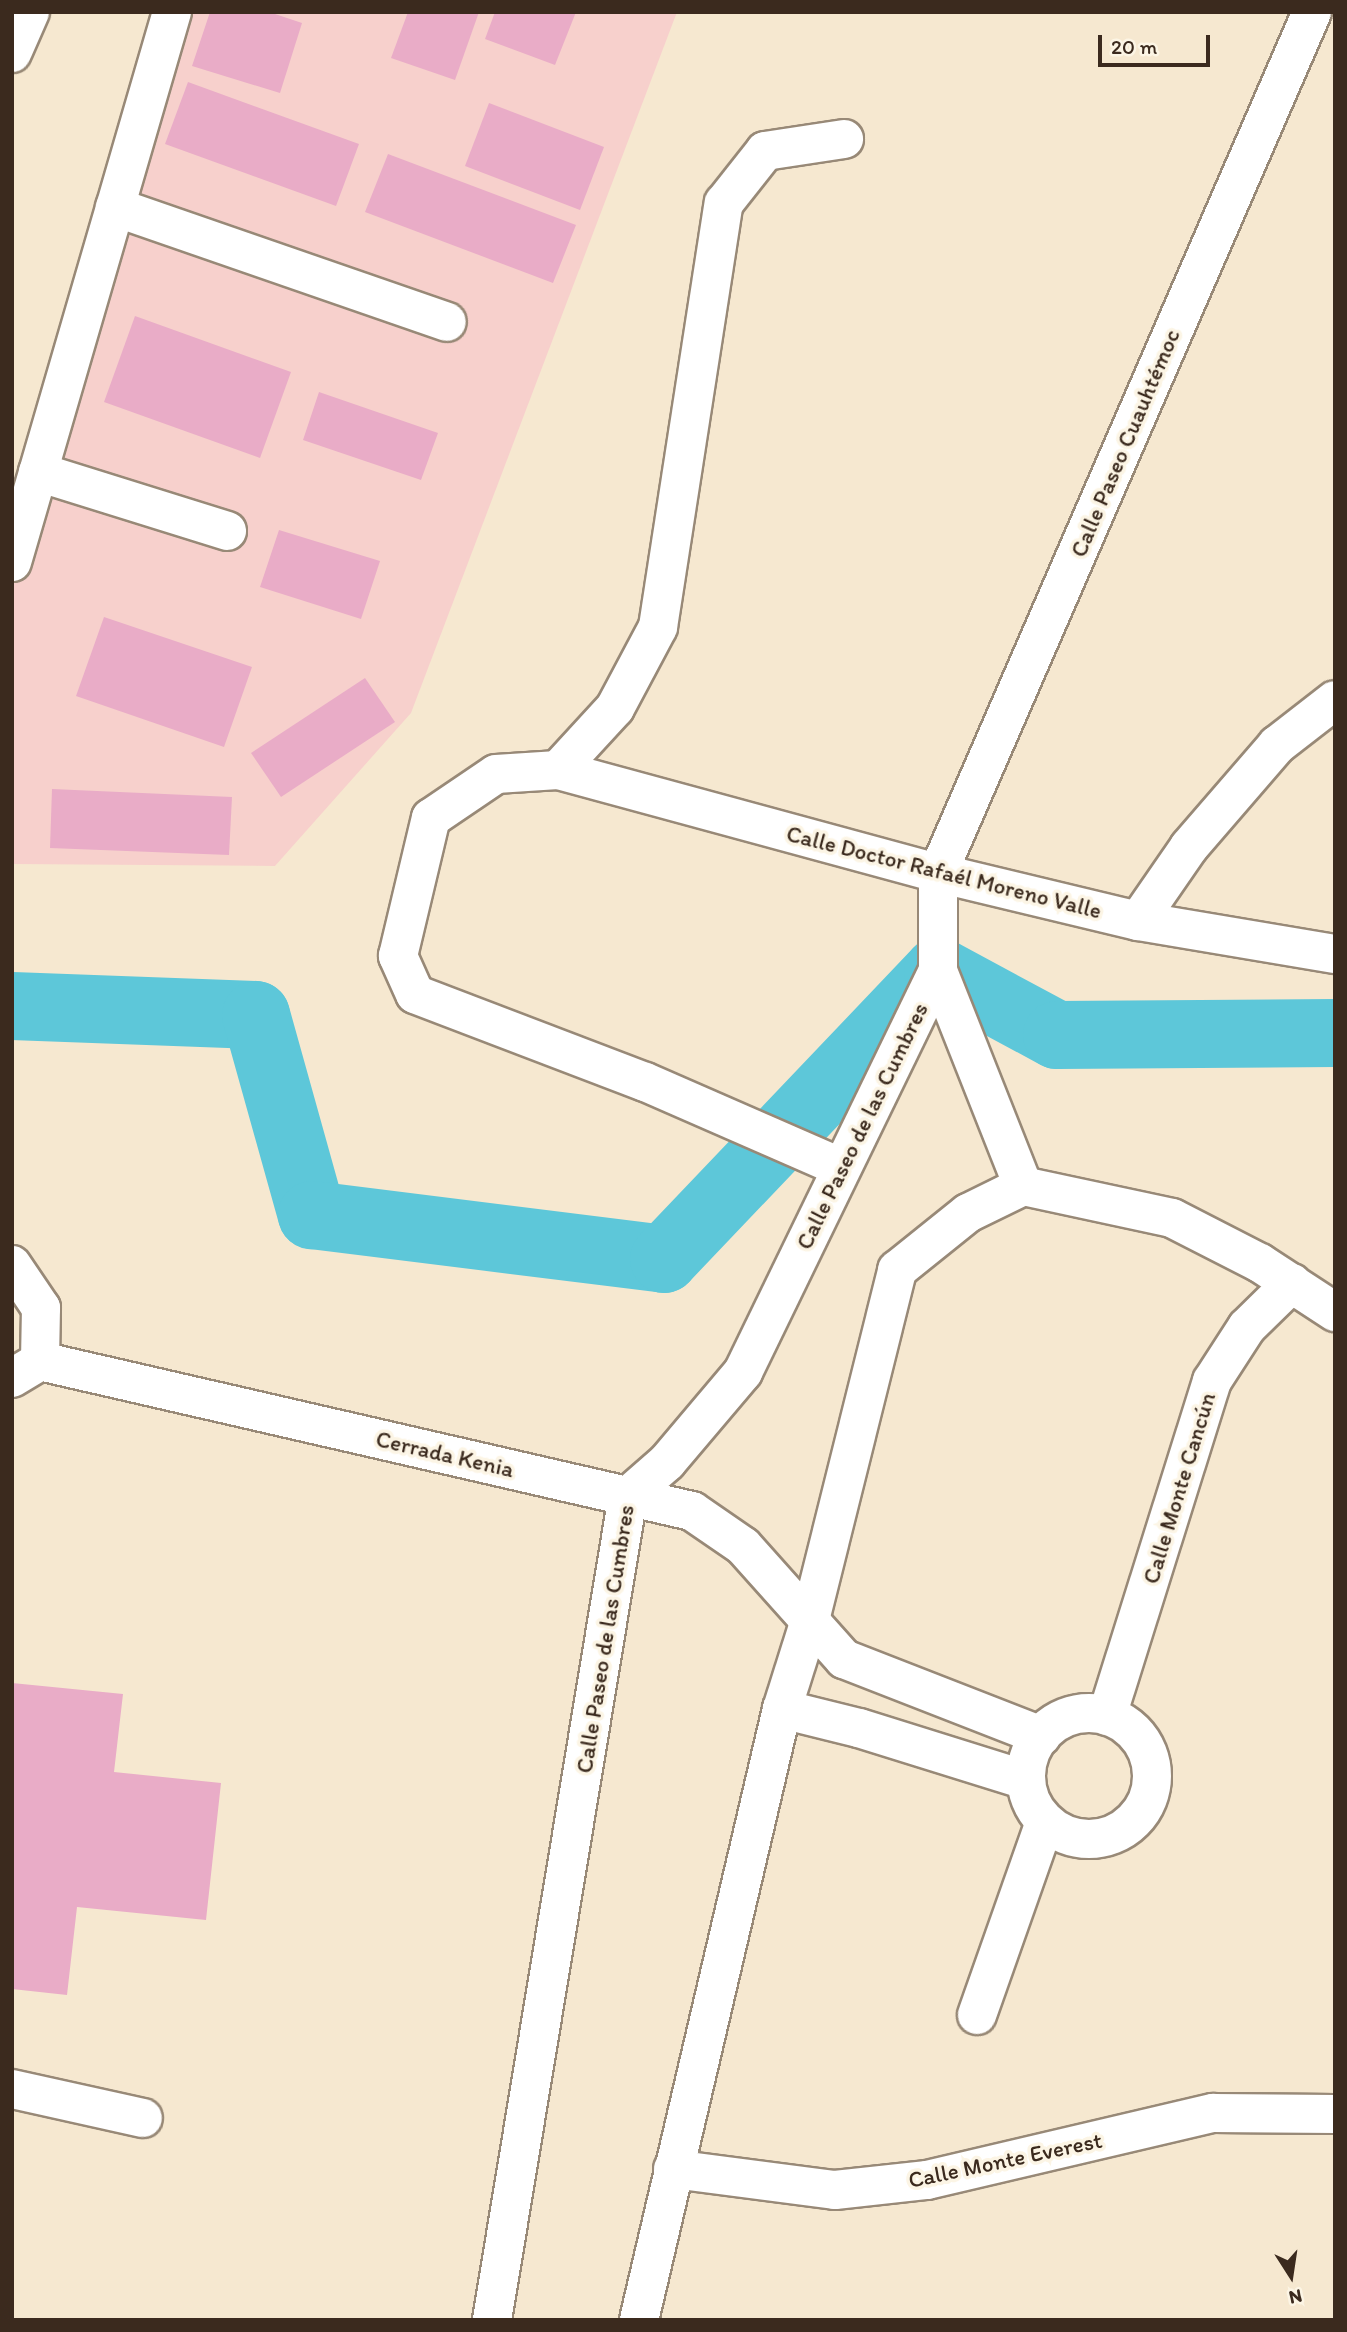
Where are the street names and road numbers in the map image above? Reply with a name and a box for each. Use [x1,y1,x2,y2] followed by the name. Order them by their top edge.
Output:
[1065,326,1185,560] street label: Calle Paseo Cuauhtémoc
[783,819,1105,925] street label: Calle Doctor Rafaél Moreno Valle
[790,999,934,1253] street label: Calle Paseo de las Cumbres
[1137,1389,1221,1587] street label: Calle Monte Cancún
[373,1425,517,1483] street label: Cerrada Kenia
[570,1504,640,1774] street label: Calle Paseo de las Cumbres
[906,2126,1104,2194] street label: Calle Monte Everest

